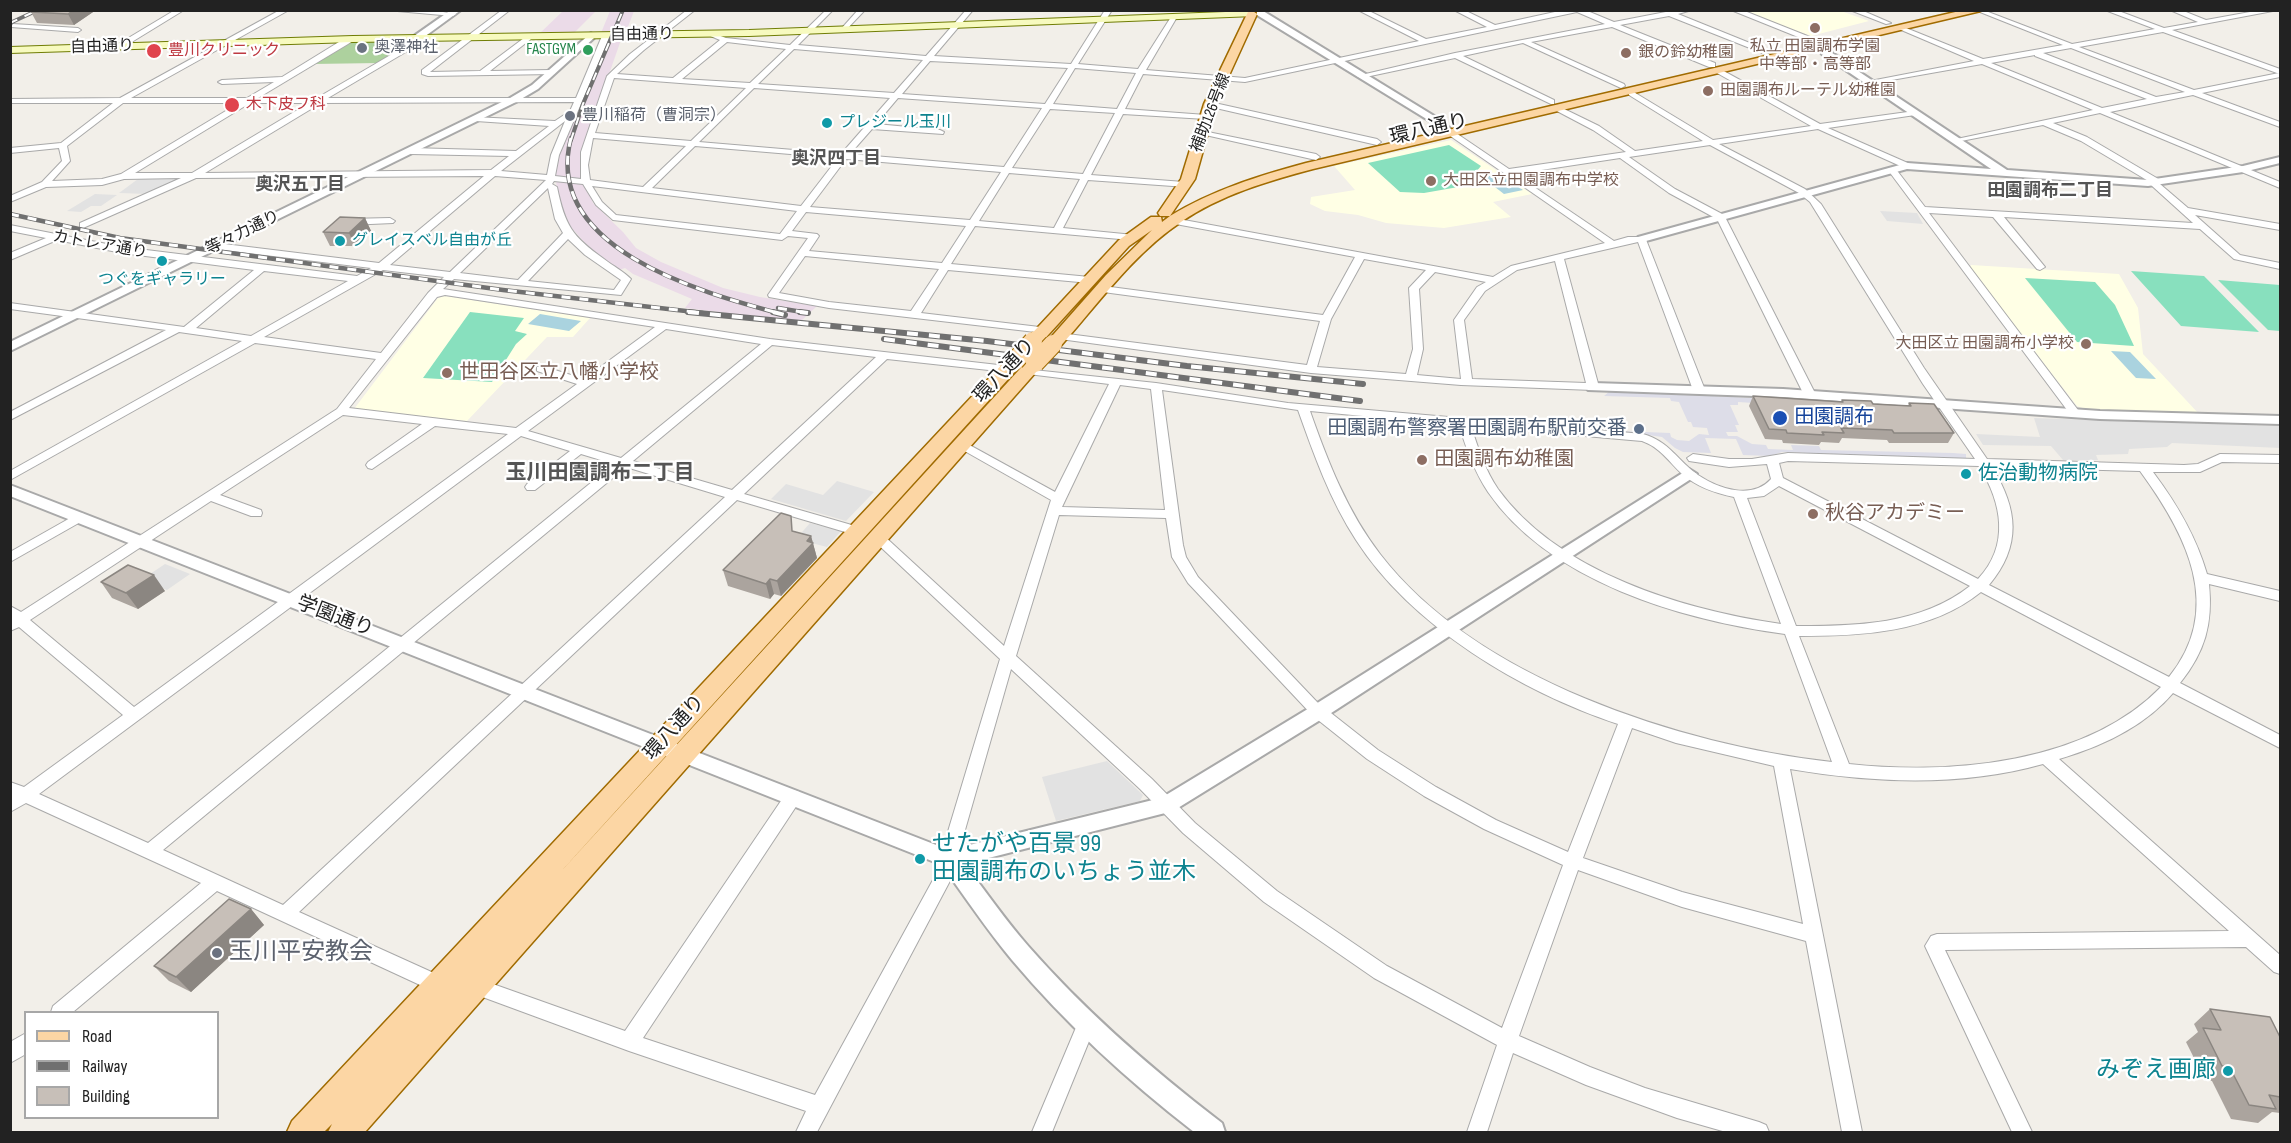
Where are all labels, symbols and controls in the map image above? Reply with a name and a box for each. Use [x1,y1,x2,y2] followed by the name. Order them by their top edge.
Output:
[1808,21,1822,35] marker: 私立 田園調布学園 中等部・高等部
[610,25,674,45] street label: 自由通り
[70,36,134,58] street label: 自由通り
[1750,37,1880,75] place label: 私立 田園調布学園 中等部・高等部
[374,38,438,58] place label: 奥澤神社
[526,40,576,60] place label: FASTGYM
[168,41,280,61] place label: 豊川クリニック
[355,41,369,55] marker: 奥澤神社
[145,42,163,60] marker: 豊川クリニック
[581,43,595,57] marker: FASTGYM
[1638,43,1734,63] place label: 銀の鈴幼稚園
[1619,46,1633,60] marker: 銀の鈴幼稚園
[1187,71,1235,155] street label: 補助126号線
[1720,81,1896,101] place label: 田園調布ルーテル幼稚園
[1701,84,1715,98] marker: 田園調布ルーテル幼稚園
[246,95,326,115] place label: 木下皮フ科
[223,96,241,114] marker: 木下皮フ科
[582,106,726,126] place label: 豊川稲荷（曹洞宗）
[563,109,577,123] marker: 豊川稲荷（曹洞宗）
[1387,109,1471,151] street label: 環八通り
[839,113,951,133] place label: プレジール玉川
[820,116,834,130] marker: プレジール玉川
[791,148,881,170] district label: 奥沢四丁目
[1443,171,1619,191] place label: 大田区立田園調布中学校
[255,174,345,196] district label: 奥沢五丁目
[1424,174,1438,188] marker: 大田区立田園調布中学校
[1987,180,2113,202] district label: 田園調布二丁目
[203,207,283,259] street label: 等々力通り
[51,227,149,263] street label: カトレア通り
[352,231,512,251] place label: グレイスベル自由が丘
[333,234,347,248] marker: グレイスベル自由が丘
[155,254,169,268] marker: つぐをギャラリー
[98,270,226,290] place label: つぐをギャラリー
[969,334,1041,408] street label: 環八通り
[1895,334,2074,354] place label: 大田区立 田園調布小学校
[2079,337,2093,351] marker: 大田区立 田園調布小学校
[459,361,659,385] place label: 世田谷区立八幡小学校
[440,366,454,380] marker: 世田谷区立八幡小学校
[1794,406,1874,430] place label: 田園調布
[1771,409,1789,427] marker: 田園調布
[1327,417,1627,441] place label: 田園調布警察署田園調布駅前交番
[1632,422,1646,436] marker: 田園調布警察署田園調布駅前交番
[1434,448,1574,472] place label: 田園調布幼稚園
[1415,453,1429,467] marker: 田園調布幼稚園
[506,461,694,487] district label: 玉川田園調布二丁目
[1978,462,2098,486] place label: 佐治動物病院
[1959,467,1973,481] marker: 佐治動物病院
[1825,502,1965,526] place label: 秋谷アカデミー
[1806,507,1820,521] marker: 秋谷アカデミー
[293,591,377,643] street label: 学園通り
[639,690,711,766] street label: 環八通り
[932,831,1196,887] place label: せたがや百景 99 田園調布のいちょう並木
[913,852,927,866] marker: せたがや百景 99 田園調布のいちょう並木
[229,939,373,967] place label: 玉川平安教会
[210,946,224,960] marker: 玉川平安教会
[24,1011,219,1119] legend
[82,1026,112,1047] text: Road
[82,1056,127,1077] text: Railway
[2096,1057,2216,1085] place label: みぞえ画廊
[2221,1064,2235,1078] marker: みぞえ画廊
[82,1086,130,1107] text: Building

